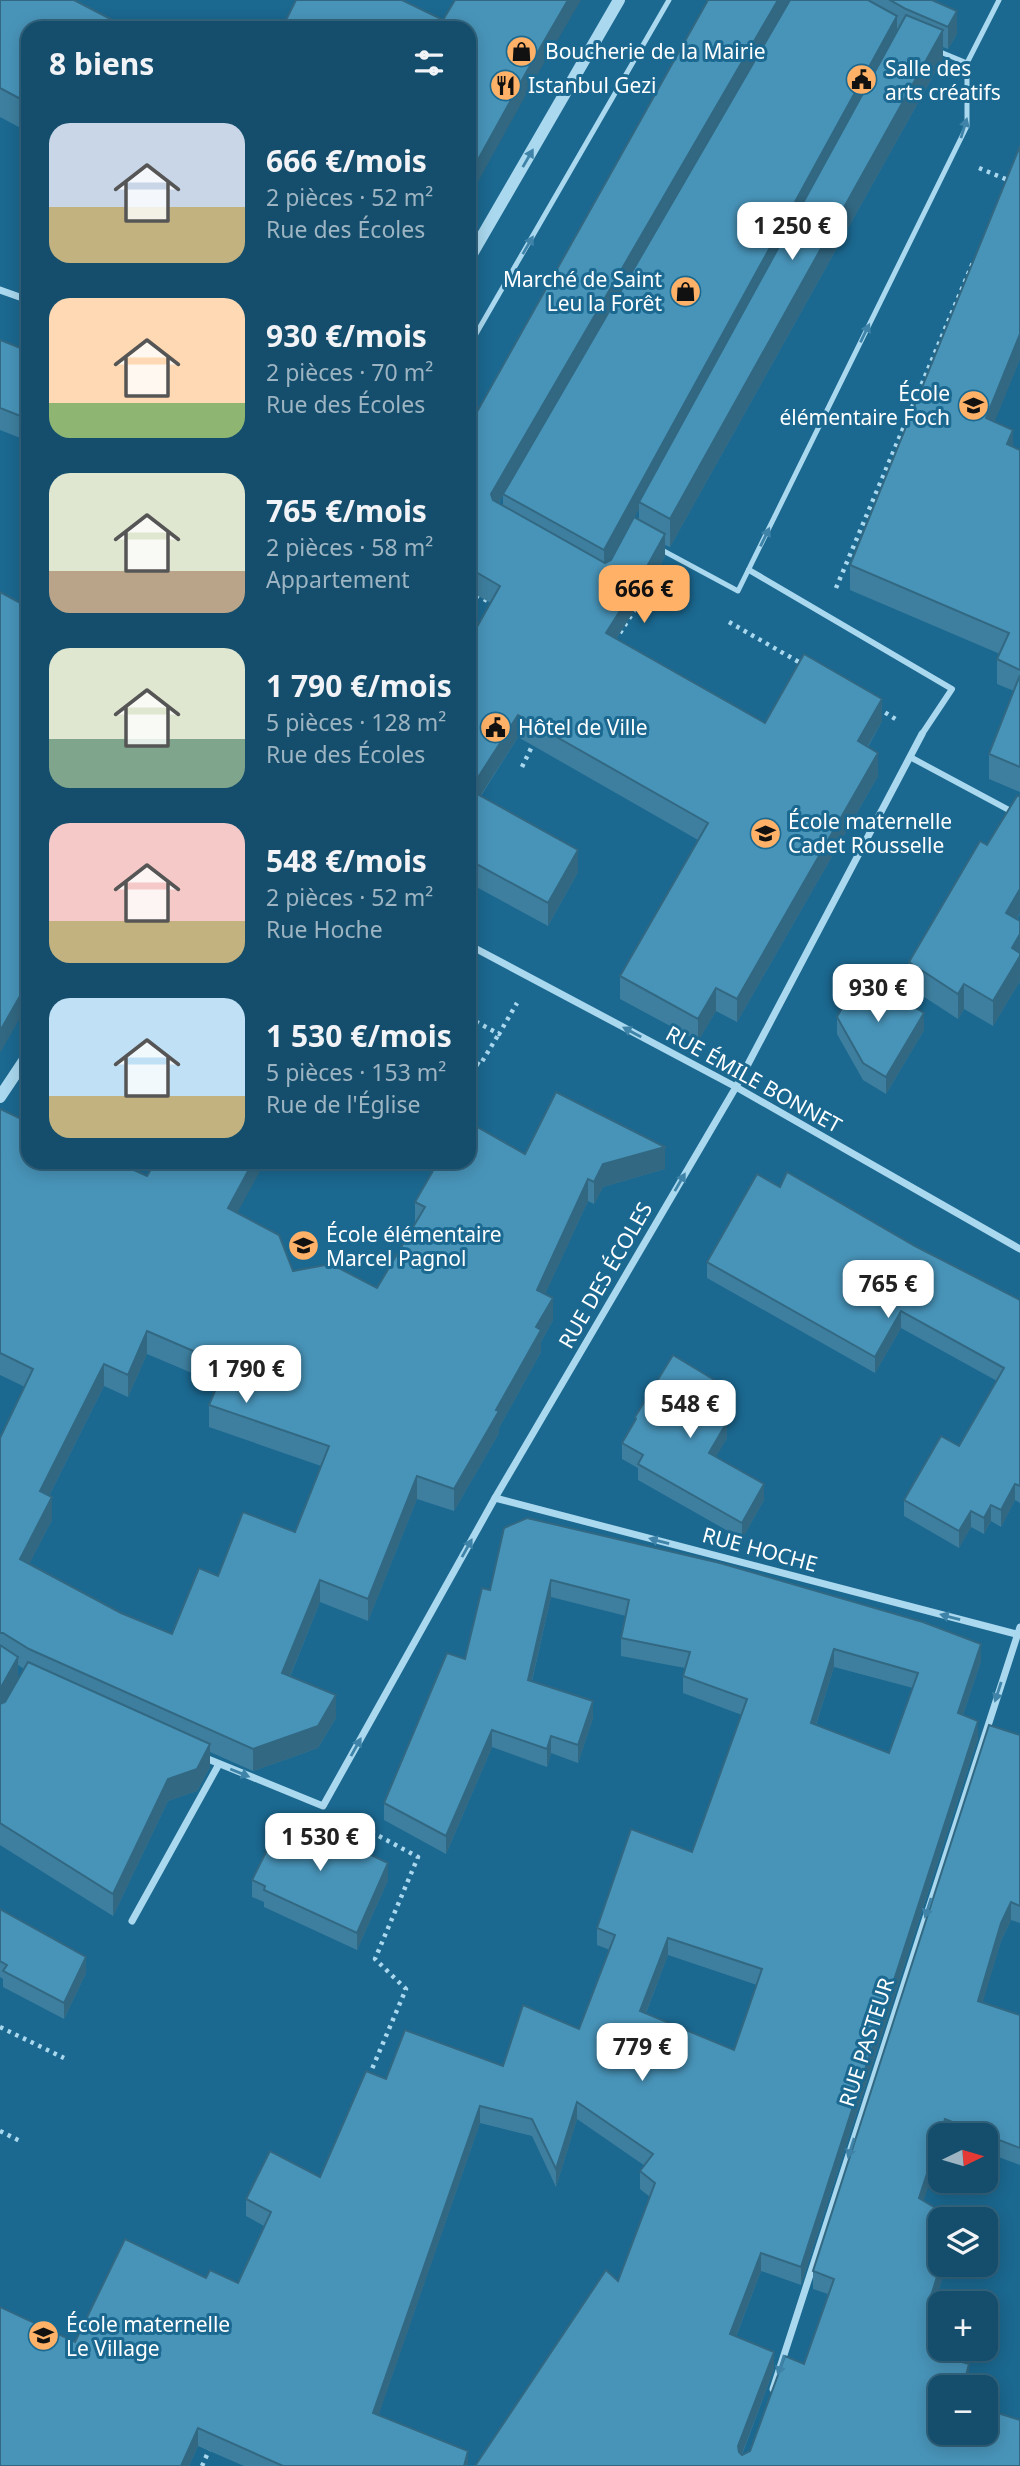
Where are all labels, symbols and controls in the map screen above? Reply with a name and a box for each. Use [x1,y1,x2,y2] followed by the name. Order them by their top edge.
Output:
[505,34,539,68] shop icon: Boucherie de la Mairie
[545,37,766,65] place label: Boucherie de la Mairie
[49,43,154,84] text: 8 biens
[410,44,448,82] icon: filters
[885,54,1001,106] place label: Salle des arts créatifs
[845,63,879,97] public building icon: Salle des arts créatifs
[488,68,522,102] restaurant icon: Istanbul Gezi
[528,71,657,99] place label: Istanbul Gezi
[959,118,969,139] one-way arrow
[266,140,427,181] text: 666 €/mois
[522,148,534,167] one-way arrow
[105,151,189,235] icon: home
[266,181,433,213] text: 2 pièces · 52 m²
[727,202,857,262] pin: 1 250 €
[753,209,831,241] text: 1 250 €
[266,213,425,245] text: Rue des Écoles
[521,235,534,254] one-way arrow
[503,265,662,317] place label: Marché de Saint Leu la Forêt
[668,274,702,308] shop icon: Marché de Saint Leu la Forêt
[266,315,427,356] text: 930 €/mois
[860,323,871,343] one-way arrow
[105,326,189,410] icon: home
[266,356,433,388] text: 2 pièces · 70 m²
[779,379,950,431] place label: École élémentaire Foch
[266,388,425,420] text: Rue des Écoles
[956,388,990,422] school or university icon: École élémentaire Foch
[266,490,427,531] text: 765 €/mois
[105,501,189,585] icon: home
[759,527,771,547] one-way arrow
[266,531,433,563] text: 2 pièces · 58 m²
[266,563,410,595] text: Appartement
[595,566,693,625] pin: 666 €
[615,572,673,604] text: 666 €
[266,665,452,706] text: 1 790 €/mois
[105,676,189,760] icon: home
[266,706,446,738] text: 5 pièces · 128 m²
[478,710,512,744] public building icon: Hôtel de Ville
[518,713,648,741] place label: Hôtel de Ville
[266,738,425,770] text: Rue des Écoles
[788,807,952,859] place label: École maternelle Cadet Rousselle
[748,816,782,850] school or university icon: École maternelle Cadet Rousselle
[266,840,427,881] text: 548 €/mois
[105,851,189,935] icon: home
[266,881,433,913] text: 2 pièces · 52 m²
[266,913,383,945] text: Rue Hoche
[829,964,927,1024] pin: 930 €
[849,971,907,1003] text: 930 €
[266,1015,452,1056] text: 1 530 €/mois
[661,1019,847,1139] street label: RUE ÉMILE BONNET
[105,1026,189,1110] icon: home
[623,1026,642,1038] one-way arrow
[266,1056,446,1088] text: 5 pièces · 153 m²
[266,1088,420,1120] text: Rue de l'Église
[674,1173,686,1192] one-way arrow
[552,1197,658,1353] street label: RUE DES ÉCOLES
[326,1220,502,1272] place label: École élémentaire Marcel Pagnol
[286,1229,320,1263] school or university icon: École élémentaire Marcel Pagnol
[839,1260,937,1320] pin: 765 €
[859,1267,917,1299] text: 765 €
[181,1346,311,1405] pin: 1 790 €
[207,1352,285,1384] text: 1 790 €
[641,1380,739,1440] pin: 548 €
[661,1387,719,1419] text: 548 €
[699,1520,821,1578] street label: RUE HOCHE
[648,1535,670,1546] one-way arrow
[461,1538,473,1558] one-way arrow
[939,1611,961,1622] one-way arrow
[992,1681,1002,1702] one-way arrow
[350,1737,362,1757] one-way arrow
[229,1767,250,1778] one-way arrow
[255,1814,385,1873] pin: 1 530 €
[281,1820,359,1852] text: 1 530 €
[922,1898,933,1919] one-way arrow
[832,1974,900,2110] street label: RUE PASTEUR
[593,2024,691,2083] pin: 779 €
[613,2030,671,2062] text: 779 €
[928,2123,998,2193] north arrow
[928,2123,998,2445] map controls
[845,2138,855,2159] one-way arrow
[928,2207,998,2277] button: layers
[928,2291,998,2361] button: +
[66,2310,230,2362] place label: École maternelle Le Village
[26,2319,60,2353] school or university icon: École maternelle Le Village
[775,2354,786,2375] one-way arrow
[928,2375,998,2445] button: −

